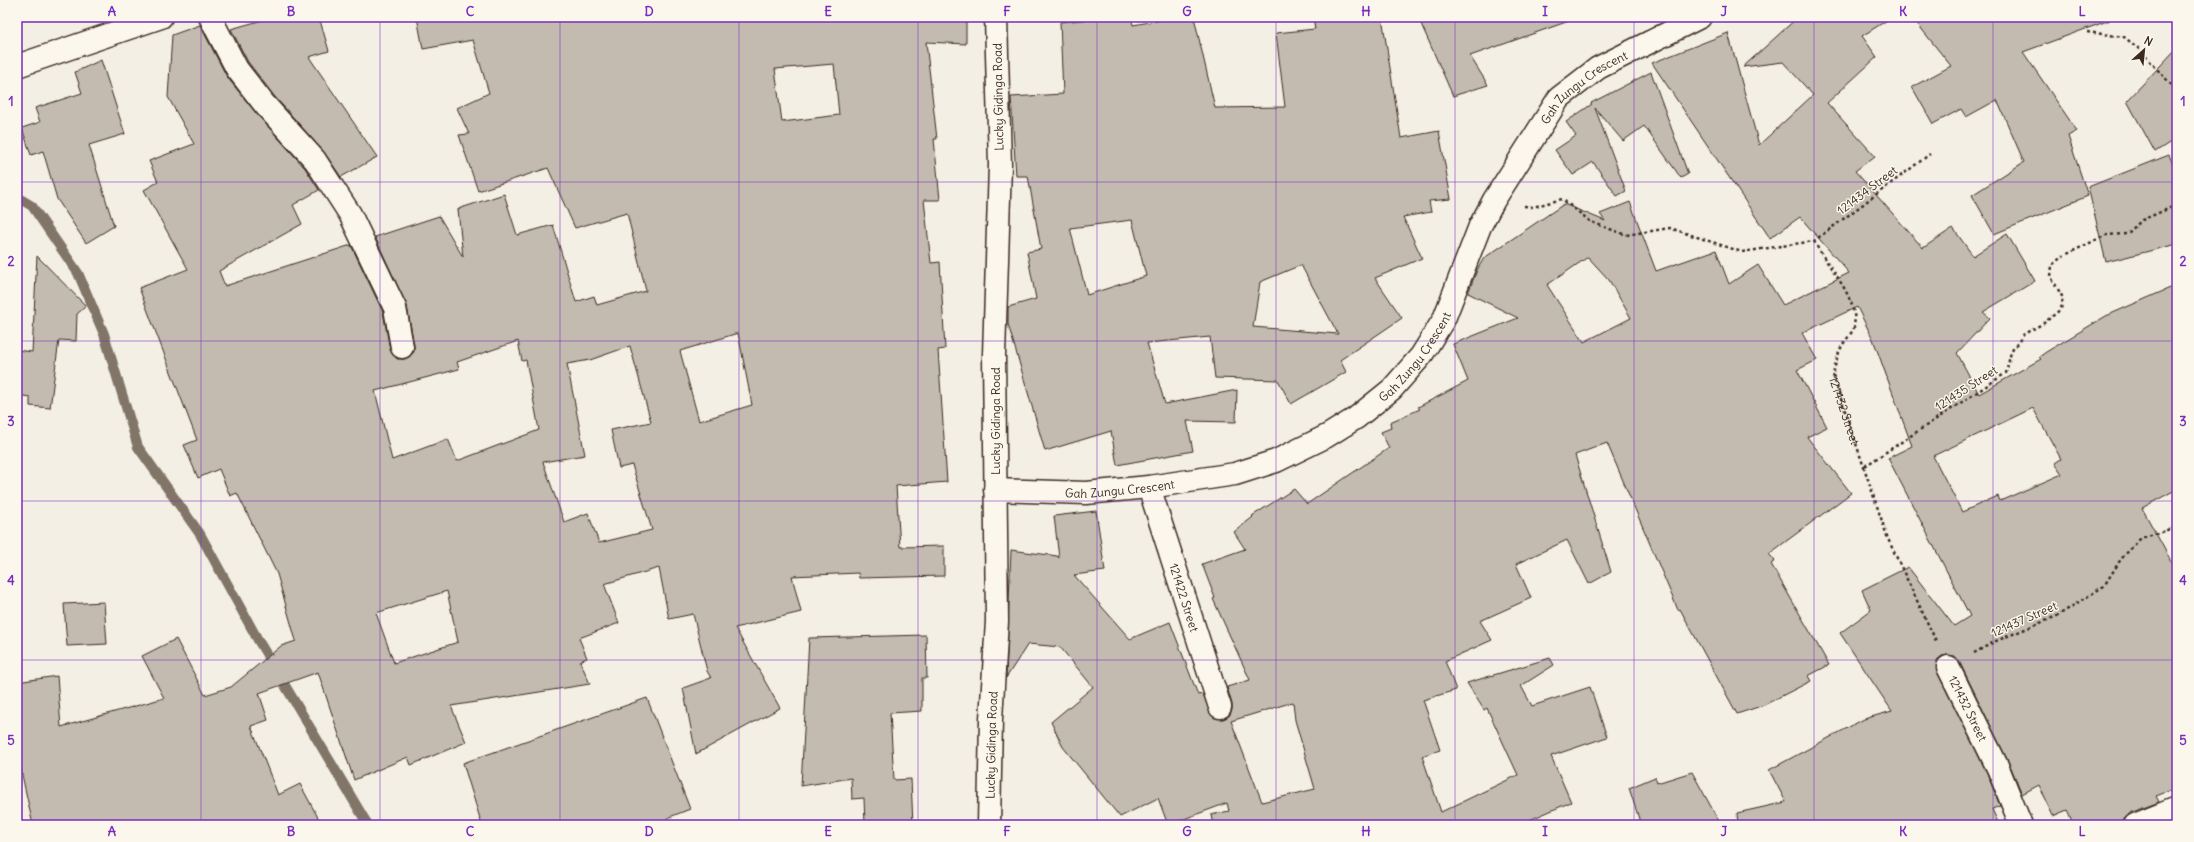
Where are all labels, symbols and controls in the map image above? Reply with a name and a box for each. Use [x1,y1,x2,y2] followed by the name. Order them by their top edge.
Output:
[108,3,117,20] text: A
[287,3,296,20] text: B
[466,3,475,20] text: C
[644,3,654,20] text: D
[824,3,832,20] text: E
[1003,3,1011,20] text: F
[1182,3,1192,20] text: G
[1361,3,1371,20] text: H
[1542,3,1548,20] text: I
[1721,3,1728,20] text: J
[1899,3,1908,20] text: K
[2078,3,2086,20] text: L
[2124,30,2164,70] north arrow
[2142,33,2155,49] text: N
[990,43,1006,151] street label: Lucky Gidinga Road
[1537,47,1630,127] street label: Gah Zungu Crescent
[8,93,14,110] text: 1
[2180,93,2186,110] text: 1
[1834,162,1900,218] street label: 121434 Street
[7,253,15,270] text: 2
[2179,253,2187,270] text: 2
[1375,310,1454,405] street label: Gah Zungu Crescent
[1932,362,2000,414] street label: 121435 Street
[988,367,1003,475] street label: Lucky Gidinga Road
[1826,374,1863,446] street label: 121432 Street
[7,413,15,430] text: 3
[2179,413,2187,430] text: 3
[1065,476,1175,501] street label: Gah Zungu Crescent
[1167,561,1203,634] street label: 121422 Street
[7,572,15,589] text: 4
[2179,572,2187,589] text: 4
[1989,598,2059,640] street label: 121437 Street
[1946,673,1991,744] street label: 121432 Street
[982,691,1000,799] street label: Lucky Gidinga Road
[7,732,15,749] text: 5
[2179,732,2187,749] text: 5
[108,823,117,840] text: A
[287,823,296,840] text: B
[466,823,475,840] text: C
[644,823,654,840] text: D
[824,823,832,840] text: E
[1003,823,1011,840] text: F
[1182,823,1192,840] text: G
[1361,823,1371,840] text: H
[1542,823,1548,840] text: I
[1721,823,1728,840] text: J
[1899,823,1908,840] text: K
[2078,823,2086,840] text: L

